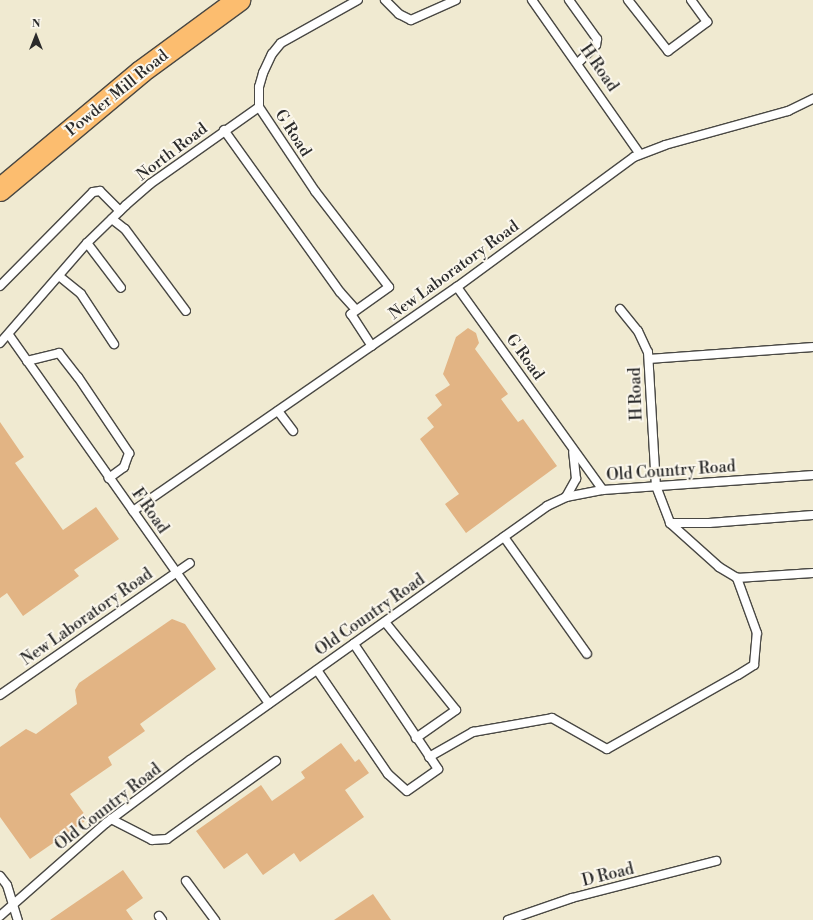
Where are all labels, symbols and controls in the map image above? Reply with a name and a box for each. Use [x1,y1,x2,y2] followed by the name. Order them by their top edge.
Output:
[16,16,56,56] north arrow
[32,17,40,31] text: N
[576,41,622,95] street label: H Road
[62,46,172,140] street label: Powder Mill Road
[271,106,315,160] street label: G Road
[133,119,211,185] street label: North Road
[385,216,523,324] street label: New Laboratory Road
[502,330,548,384] street label: G Road
[625,367,647,421] street label: H Road
[606,457,736,485] street label: Old Country Road
[128,485,172,537] street label: F Road
[18,564,156,670] street label: New Laboratory Road
[311,570,429,660] street label: Old Country Road
[51,760,165,854] street label: Old Country Road
[580,859,636,891] street label: D Road

